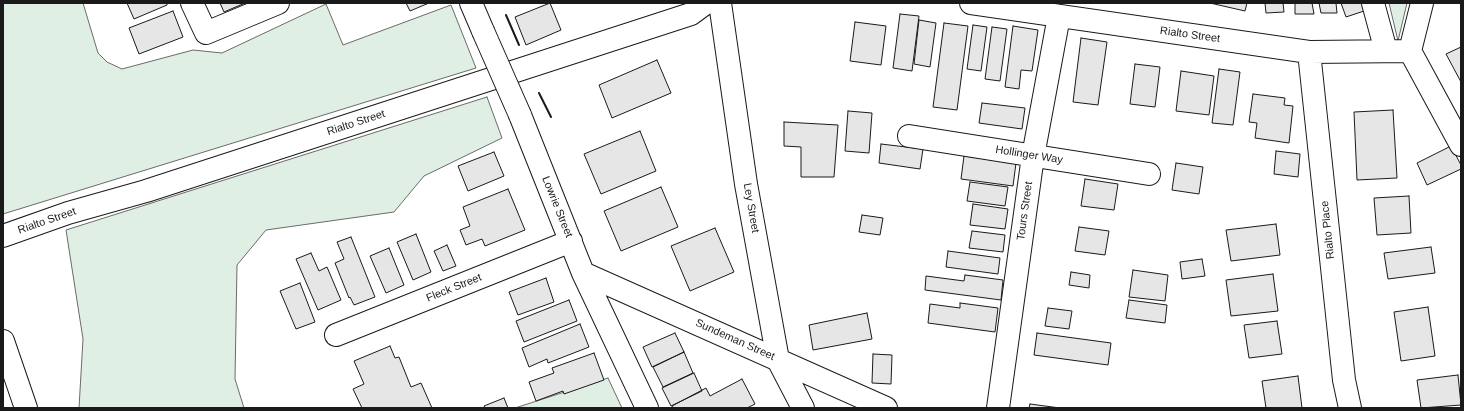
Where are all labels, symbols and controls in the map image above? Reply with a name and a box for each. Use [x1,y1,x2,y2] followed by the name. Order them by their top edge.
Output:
[1159,24,1221,46] street label: Rialto Street
[325,107,387,139] street label: Rialto Street
[994,143,1064,167] street label: Hollinger Way
[539,174,575,240] street label: Lowrie Street
[1014,181,1036,241] street label: Tours Street
[740,182,762,234] street label: Ley Street
[1318,200,1338,260] street label: Rialto Place
[16,205,78,237] street label: Rialto Street
[424,271,484,305] street label: Fleck Street
[693,317,777,363] street label: Sundeman Street

